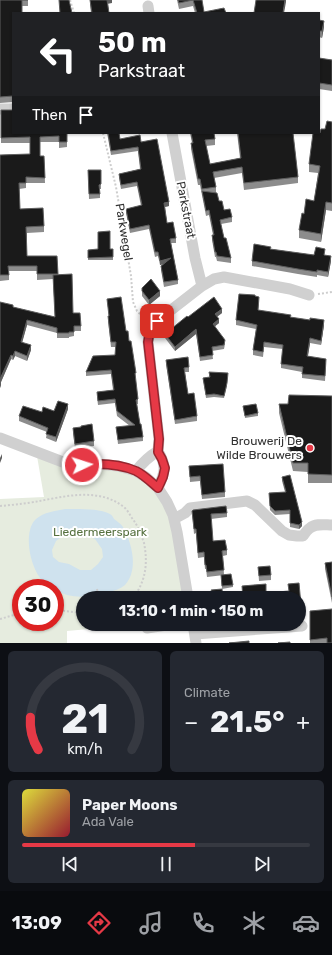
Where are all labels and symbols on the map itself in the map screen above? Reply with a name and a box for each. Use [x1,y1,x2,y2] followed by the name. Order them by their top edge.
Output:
[174,180,198,240] street label: Parkstraat
[113,202,135,262] street label: Parkwegel
[140,304,174,338] pin
[216,434,302,462] place label: Brouwerij De Wilde Brouwers
[305,443,315,453] marker: Brouwerij De Wilde Brouwers
[61,444,103,486] position arrow
[53,525,148,539] park label: Liedermeerspark
[12,579,64,631] speed limit sign: 30

